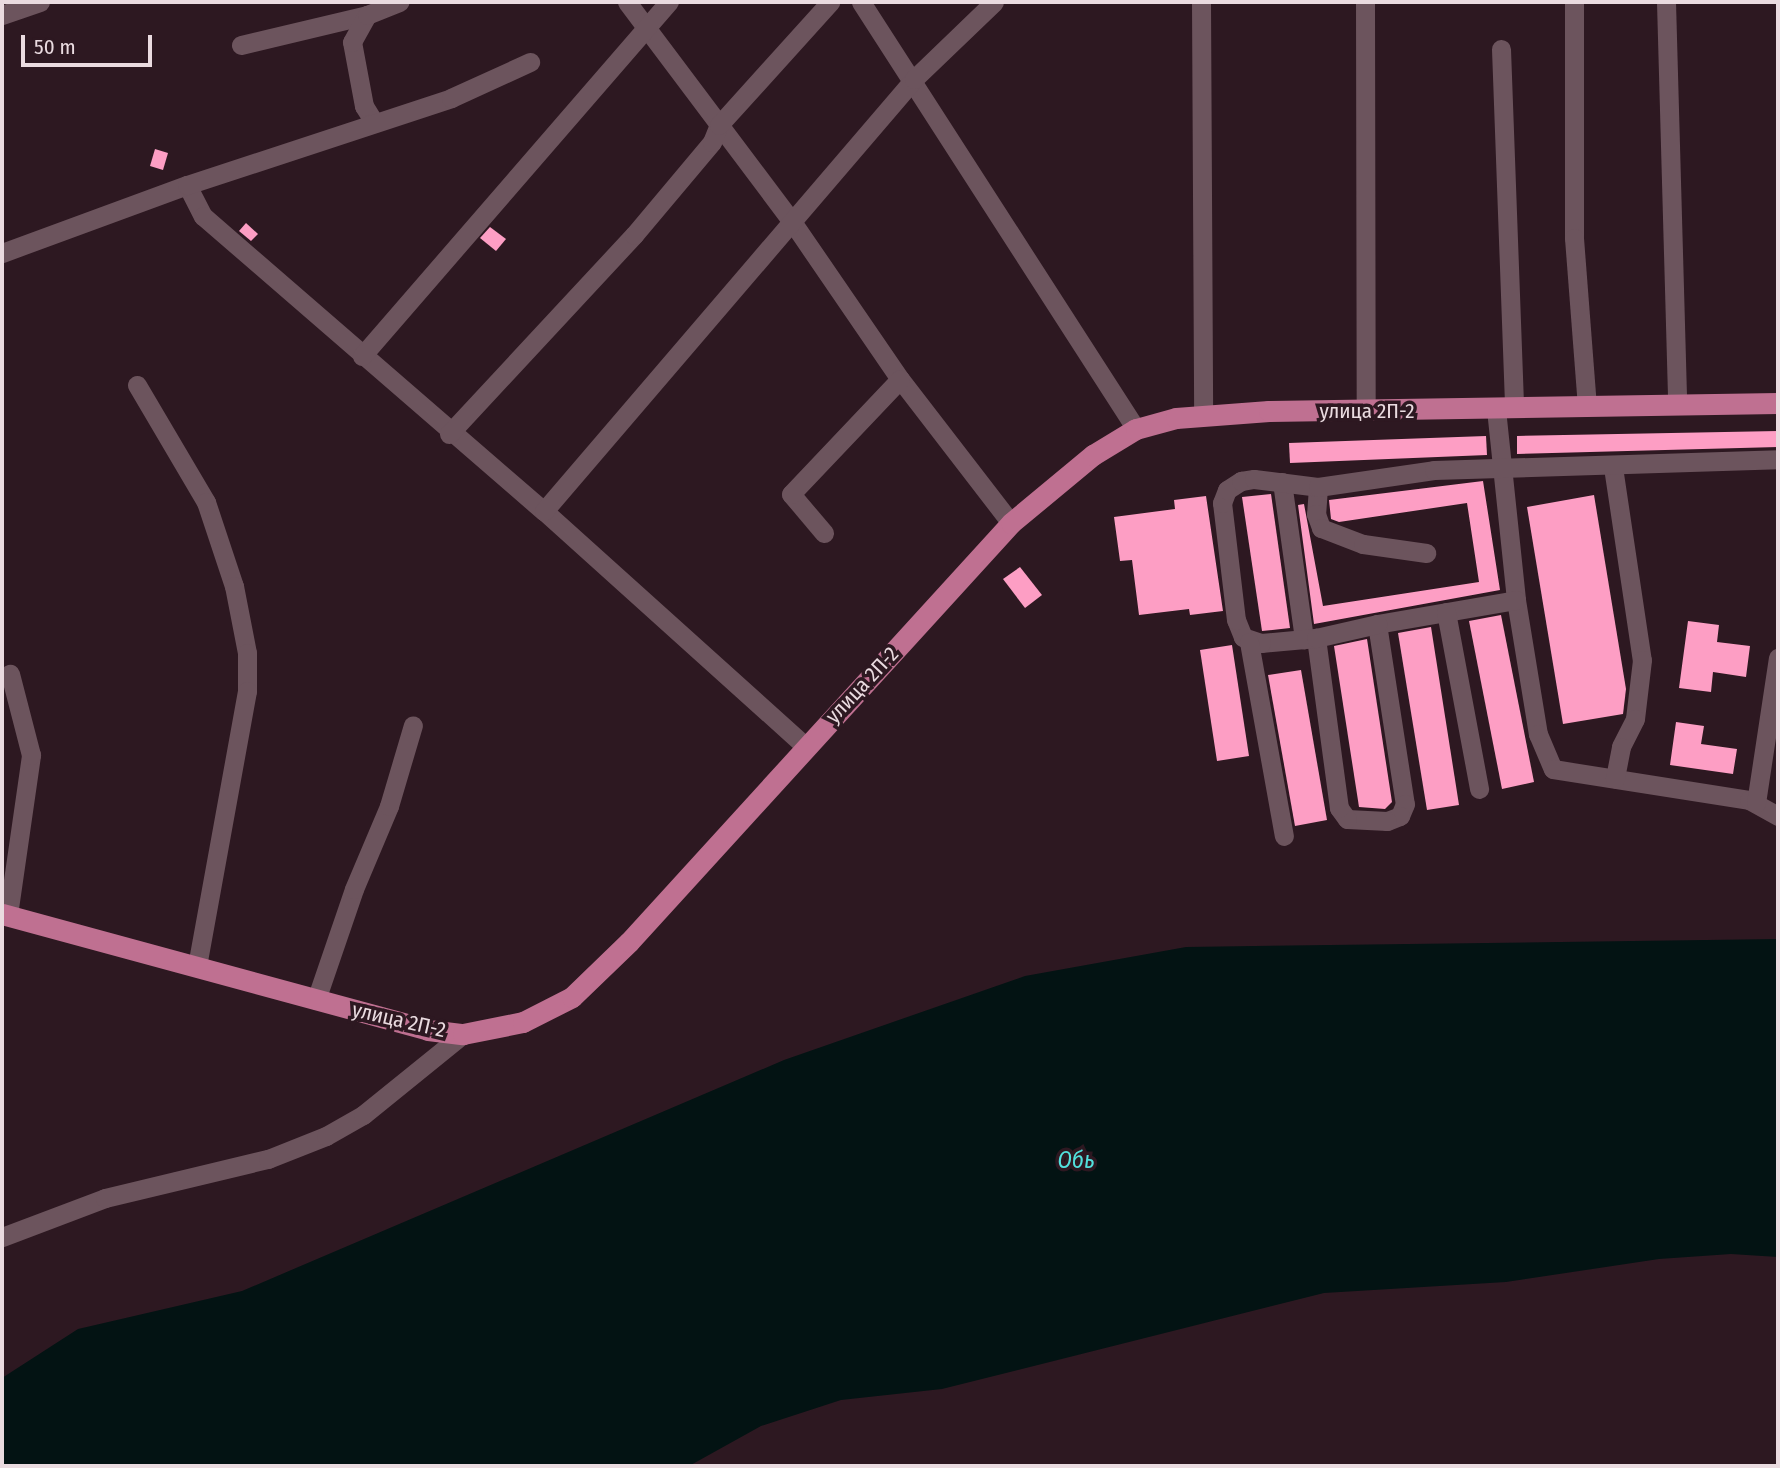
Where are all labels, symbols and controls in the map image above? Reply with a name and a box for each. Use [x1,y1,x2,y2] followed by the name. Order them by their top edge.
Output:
[24,21,156,65] scale bar
[34,34,76,60] text: 50 m
[1319,398,1415,424] street label: улица 2П-2
[820,642,904,728] street label: улица 2П-2
[350,997,448,1043] street label: улица 2П-2
[1058,1146,1094,1174] water label: Обь

